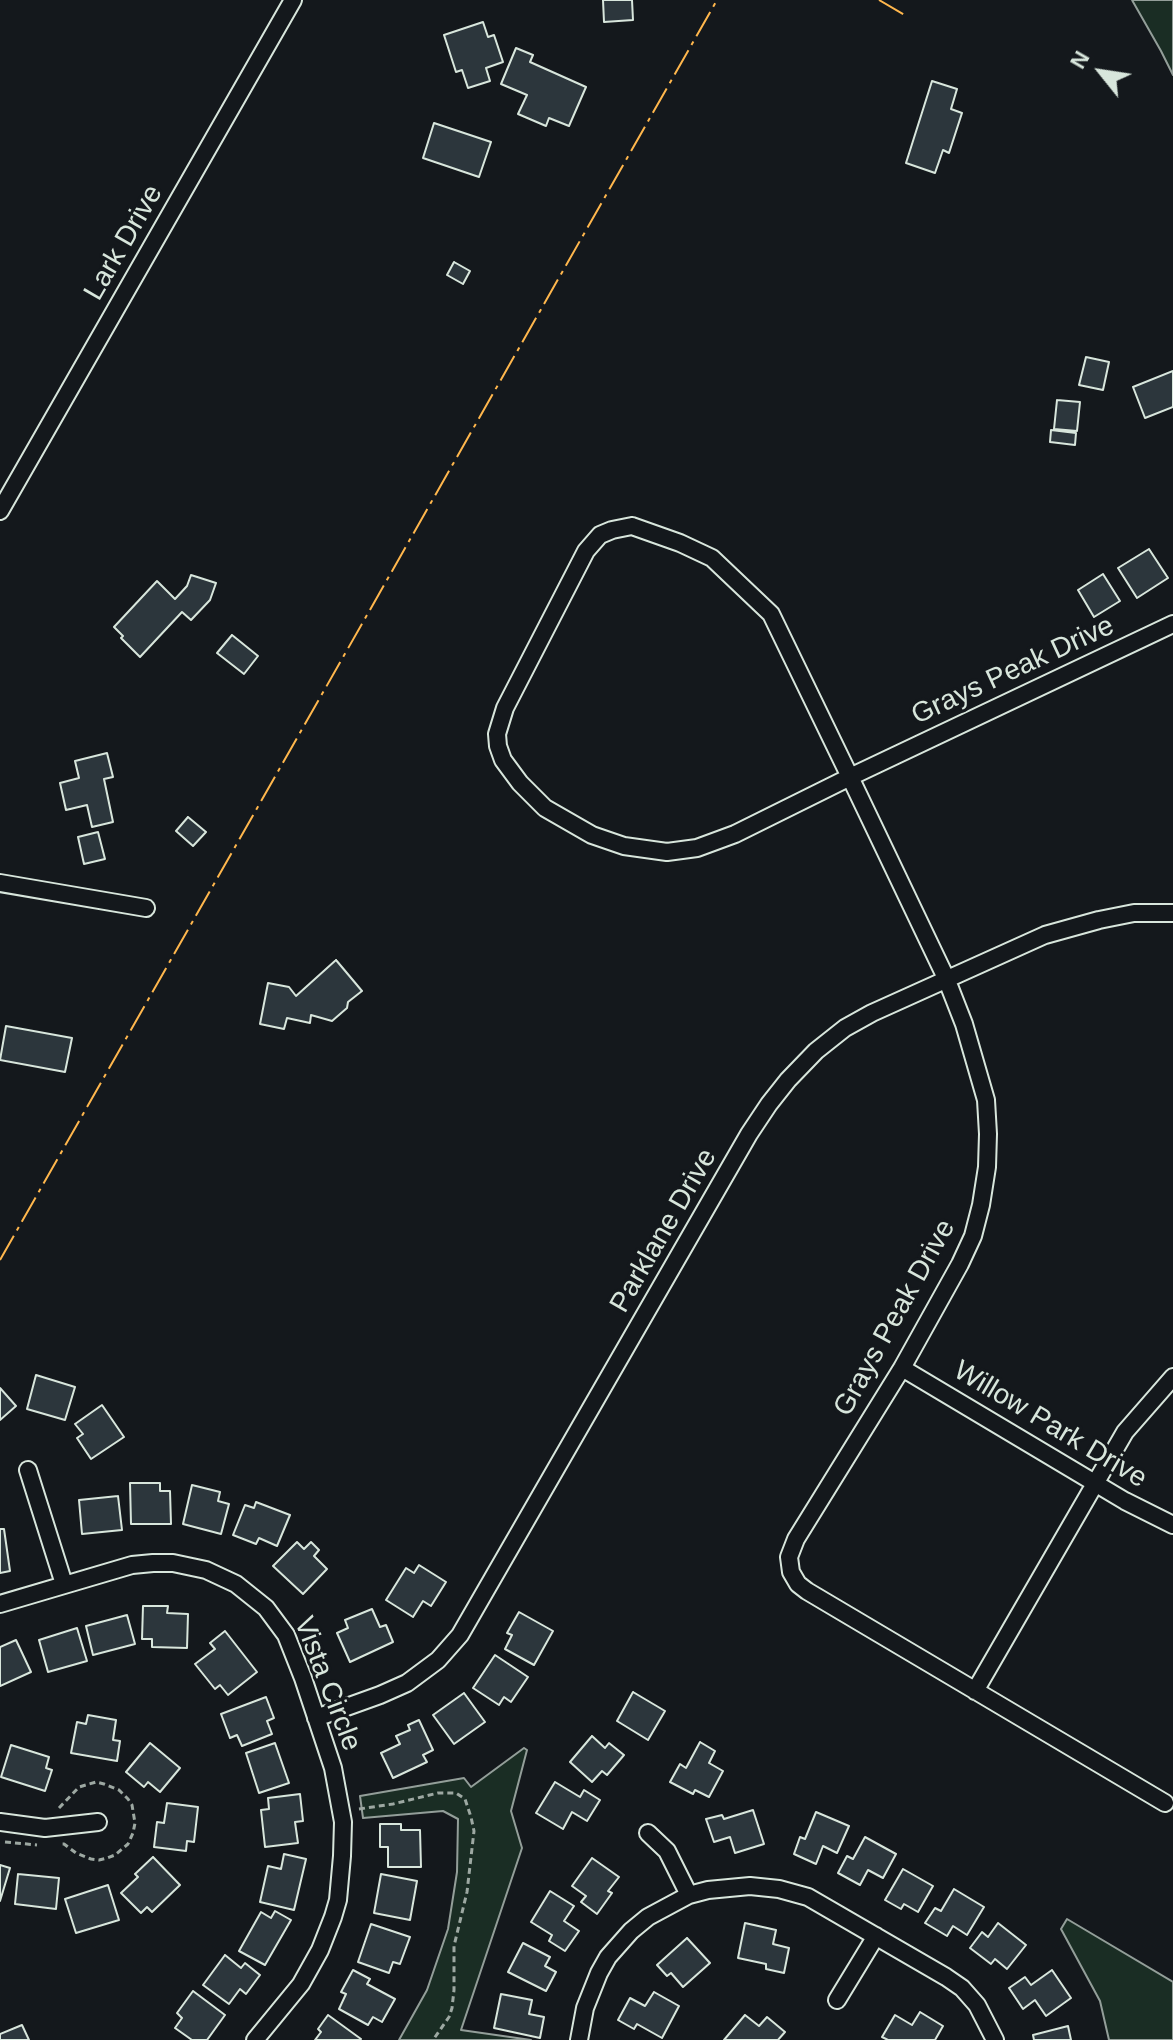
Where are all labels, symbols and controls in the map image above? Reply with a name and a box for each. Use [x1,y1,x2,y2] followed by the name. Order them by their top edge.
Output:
[1061,32,1141,112] north arrow
[1065,47,1095,73] text: N
[78,179,170,307] street label: Lark Drive
[906,609,1120,733] street label: Grays Peak Drive
[604,1143,724,1319] street label: Parklane Drive
[827,1214,963,1422] street label: Grays Peak Drive
[947,1354,1153,1496] street label: Willow Park Drive
[286,1612,368,1756] street label: Vista Circle

